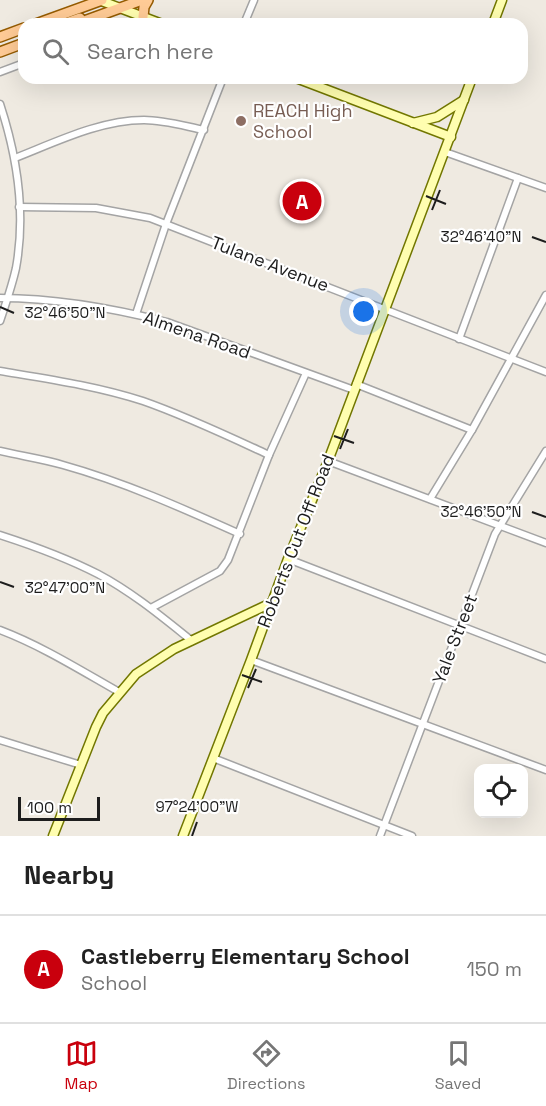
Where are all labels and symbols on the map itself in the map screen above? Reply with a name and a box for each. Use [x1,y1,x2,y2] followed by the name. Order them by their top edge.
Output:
[253,99,352,143] place label: REACH High School
[234,114,248,128] marker: REACH High School
[282,178,322,224] pin: A
[441,227,521,246] text: 32°46'40"N
[208,230,332,297] street label: Tulane Avenue
[349,297,378,326] your location
[24,303,106,322] text: 32°46'50"N
[140,305,254,364] street label: Almena Road
[252,451,339,631] street label: Roberts Cut Off Road
[440,502,522,521] text: 32°46'50"N
[25,578,105,597] text: 32°47'00"N
[427,591,482,687] street label: Yale Street
[18,794,100,822] scale bar
[155,797,239,816] text: 97°24'00"W

